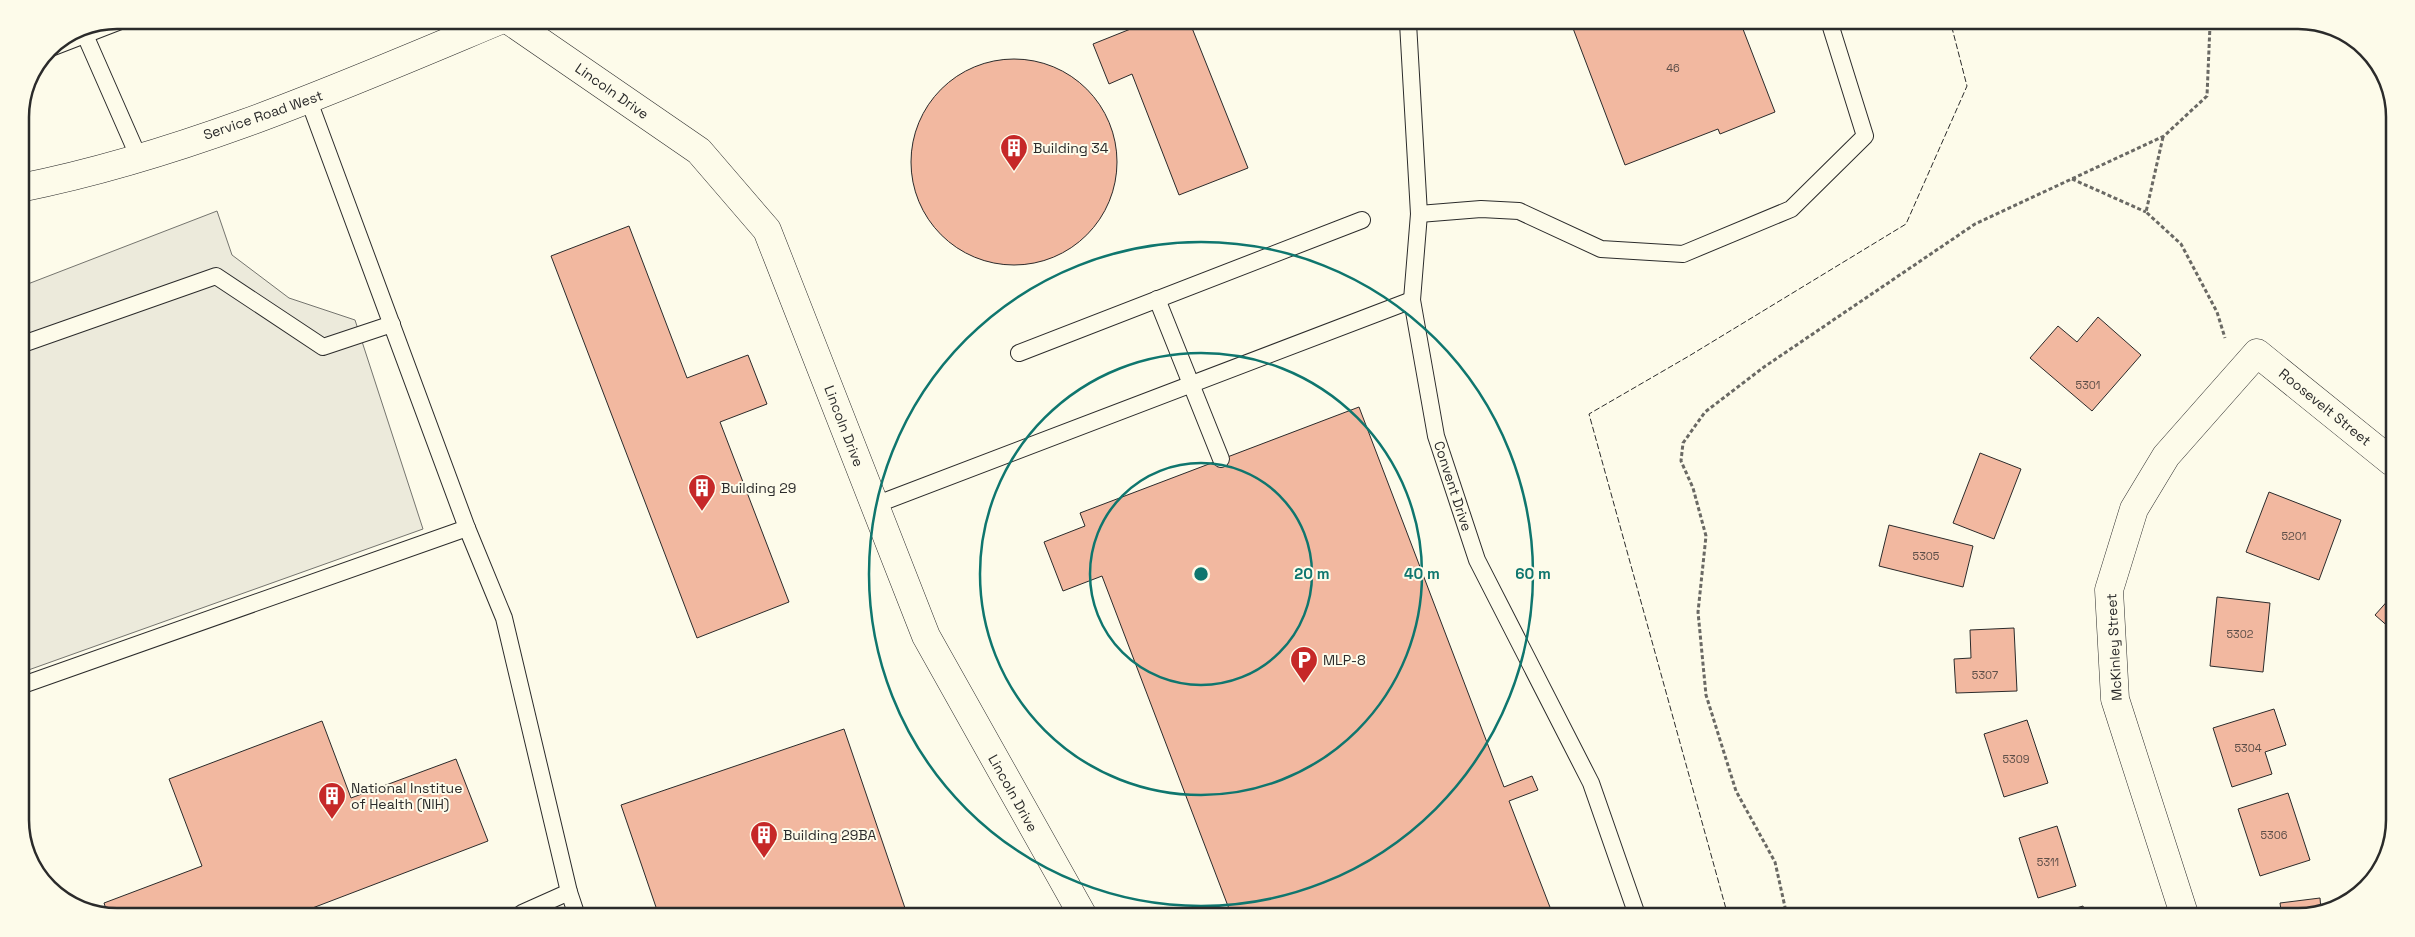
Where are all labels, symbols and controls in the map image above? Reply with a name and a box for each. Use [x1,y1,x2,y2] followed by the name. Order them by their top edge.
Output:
[572,59,652,123] street label: Lincoln Drive
[1666,61,1680,75] house number: 46
[201,86,325,144] street label: Service Road West
[999,133,1029,172] building icon: Building 34
[1033,139,1109,157] place label: Building 34
[2275,364,2375,450] street label: Roosevelt Street
[2076,378,2100,392] house number: 5301
[820,383,868,469] street label: Lincoln Drive
[1430,439,1476,533] street label: Convent Drive
[687,473,717,512] building icon: Building 29
[721,479,796,497] place label: Building 29
[2282,529,2306,543] house number: 5201
[1913,549,1940,563] house number: 5305
[1294,564,1330,583] text: 20 m
[1404,564,1440,583] text: 40 m
[1515,564,1551,583] text: 60 m
[1192,565,1210,583] centre of rings
[2102,593,2126,701] street label: McKinley Street
[2227,627,2254,641] house number: 5302
[1289,645,1319,684] parking icon: MLP-8
[1323,651,1366,669] place label: MLP-8
[1972,668,1998,682] house number: 5307
[2234,741,2262,755] house number: 5304
[984,751,1042,835] street label: Lincoln Drive
[2002,752,2030,766] house number: 5309
[351,779,462,813] place label: National Institue of Health (NIH)
[317,781,347,820] building icon: National Institue of Health (NIH)
[749,820,779,859] building icon: Building 29BA
[783,826,876,844] place label: Building 29BA
[2260,828,2288,842] house number: 5306
[2037,855,2059,869] house number: 5311

